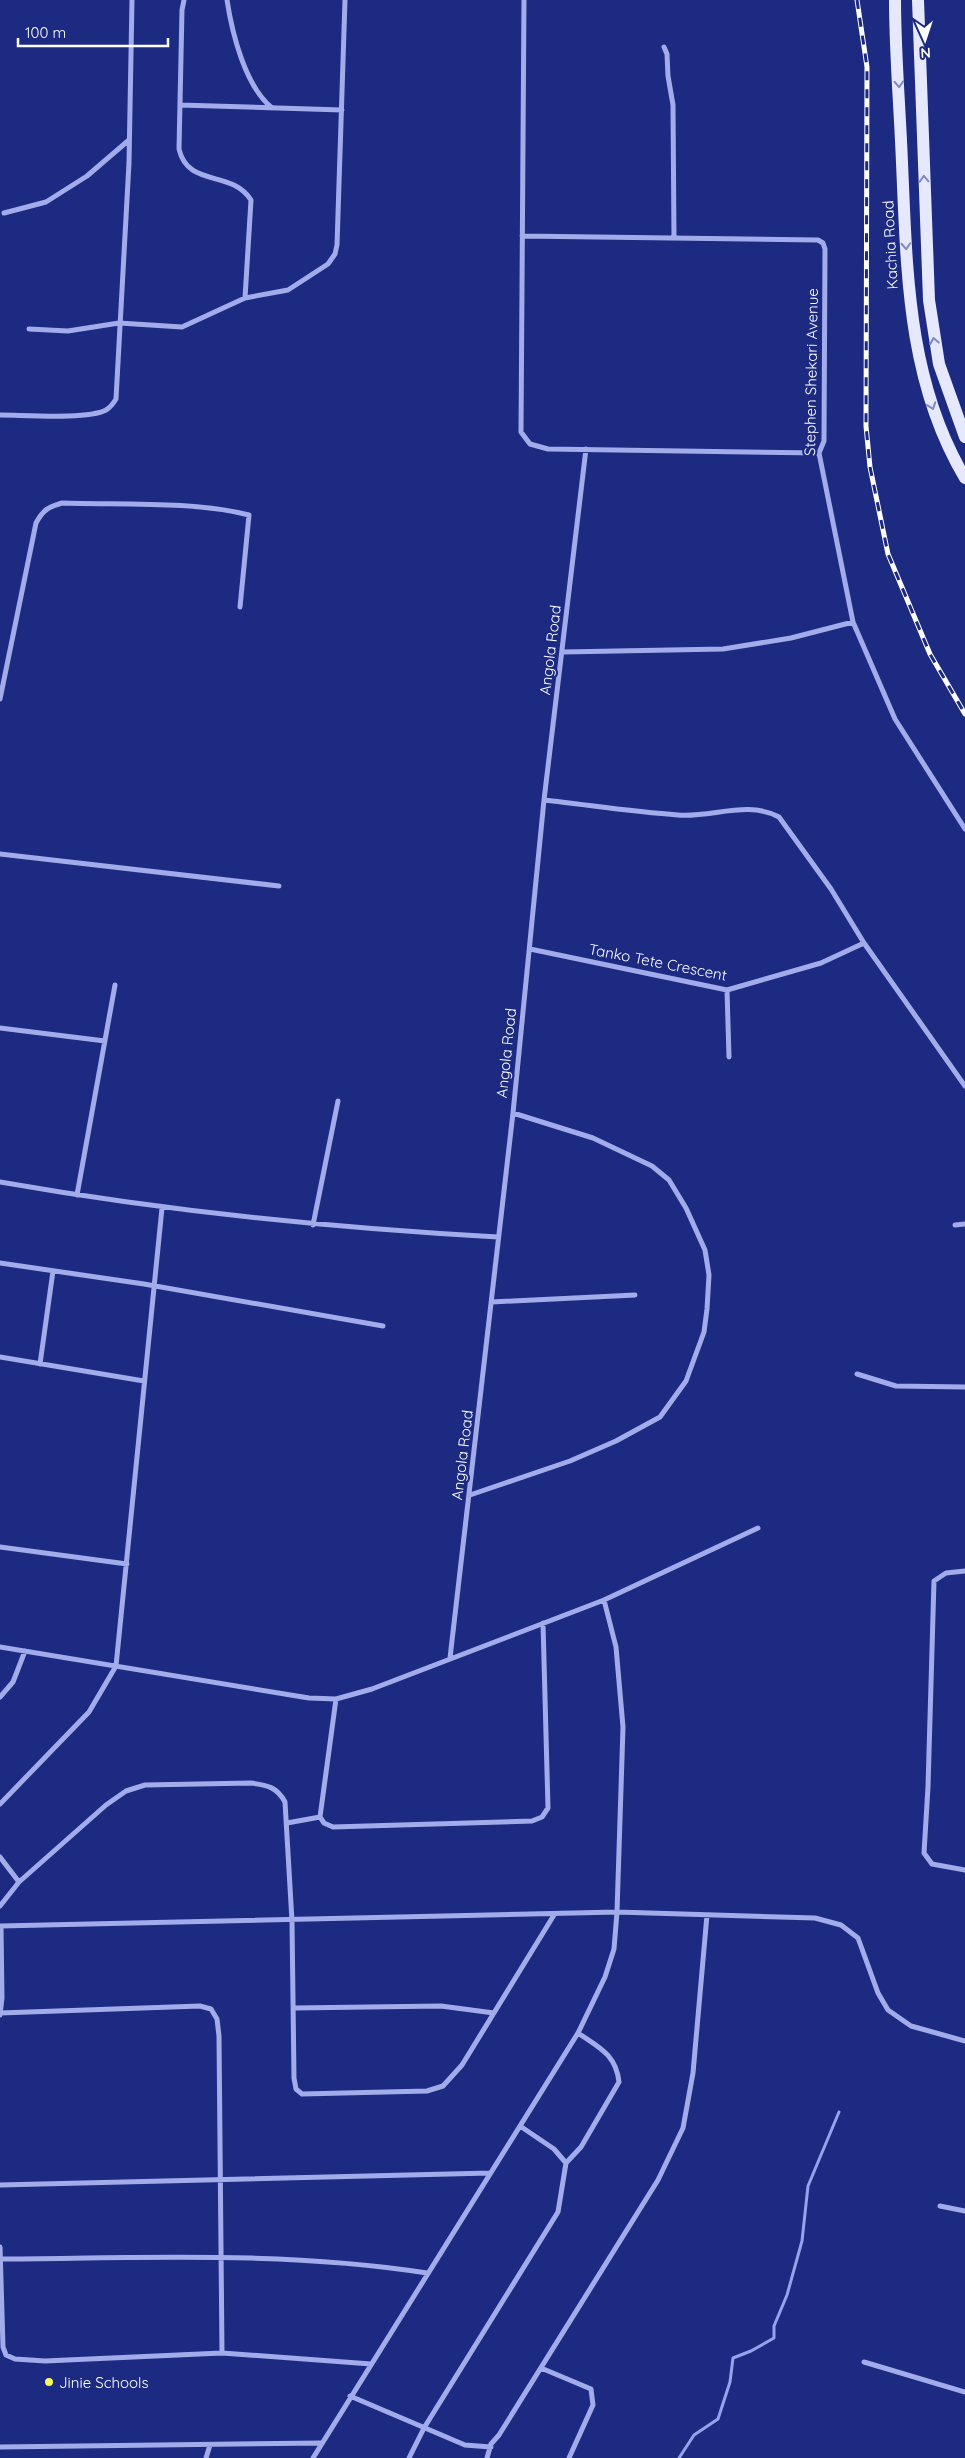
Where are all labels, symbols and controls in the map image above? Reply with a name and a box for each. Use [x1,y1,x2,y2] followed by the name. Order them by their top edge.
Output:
[18,15,168,47] scale bar
[900,15,950,65] north arrow
[25,23,66,42] text: 100 m
[920,44,931,62] text: N
[893,80,904,88] one-way arrow
[919,175,929,183] one-way arrow
[878,200,902,290] street label: Kachia Road
[901,242,912,250] one-way arrow
[800,288,822,456] street label: Stephen Shekari Avenue
[930,337,940,346] one-way arrow
[926,401,936,409] one-way arrow
[535,604,565,696] street label: Angola Road
[587,939,729,985] street label: Tanko Tete Crescent
[492,1007,520,1099] street label: Angola Road
[447,1409,477,1501] street label: Angola Road
[59,2373,149,2392] place label: Jinie Schools
[43,2376,55,2388] marker: Jinie Schools

